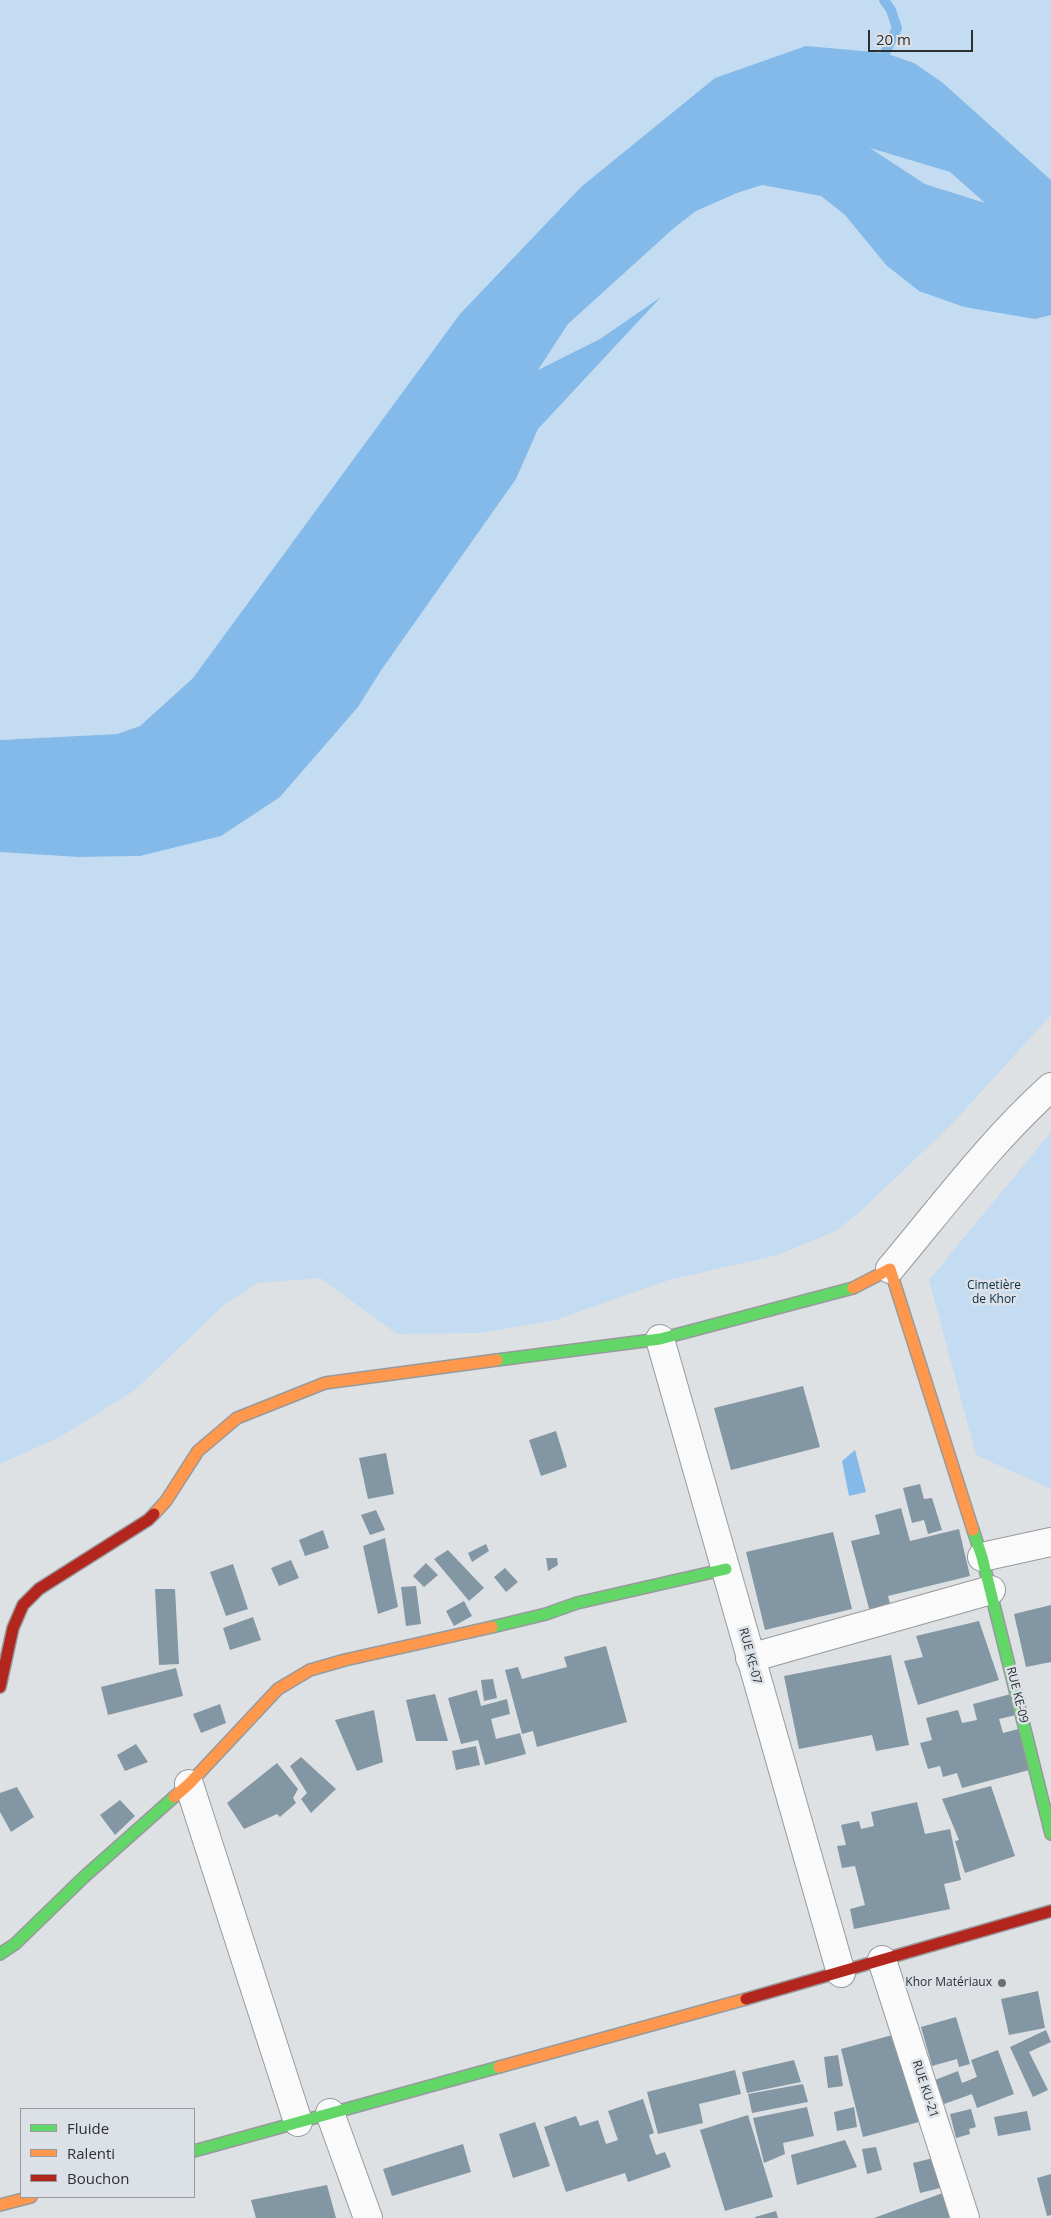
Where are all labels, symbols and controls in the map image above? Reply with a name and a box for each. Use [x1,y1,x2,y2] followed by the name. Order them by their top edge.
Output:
[871,20,976,52] scale bar
[876,29,911,49] text: 20 m
[967,1279,1021,1307] park label: Cimetière de Khor
[736,1626,764,1686] street label: RUE KE-07
[1003,1665,1031,1725] street label: RUE KE-09
[905,1976,992,1990] place label: Khor Matériaux
[996,1977,1008,1989] marker: Khor Matériaux
[909,2058,941,2120] street label: RUE KU-21
[20,2108,195,2198] legend
[67,2118,109,2138] text: Fluide
[67,2143,115,2163] text: Ralenti
[67,2168,130,2188] text: Bouchon

